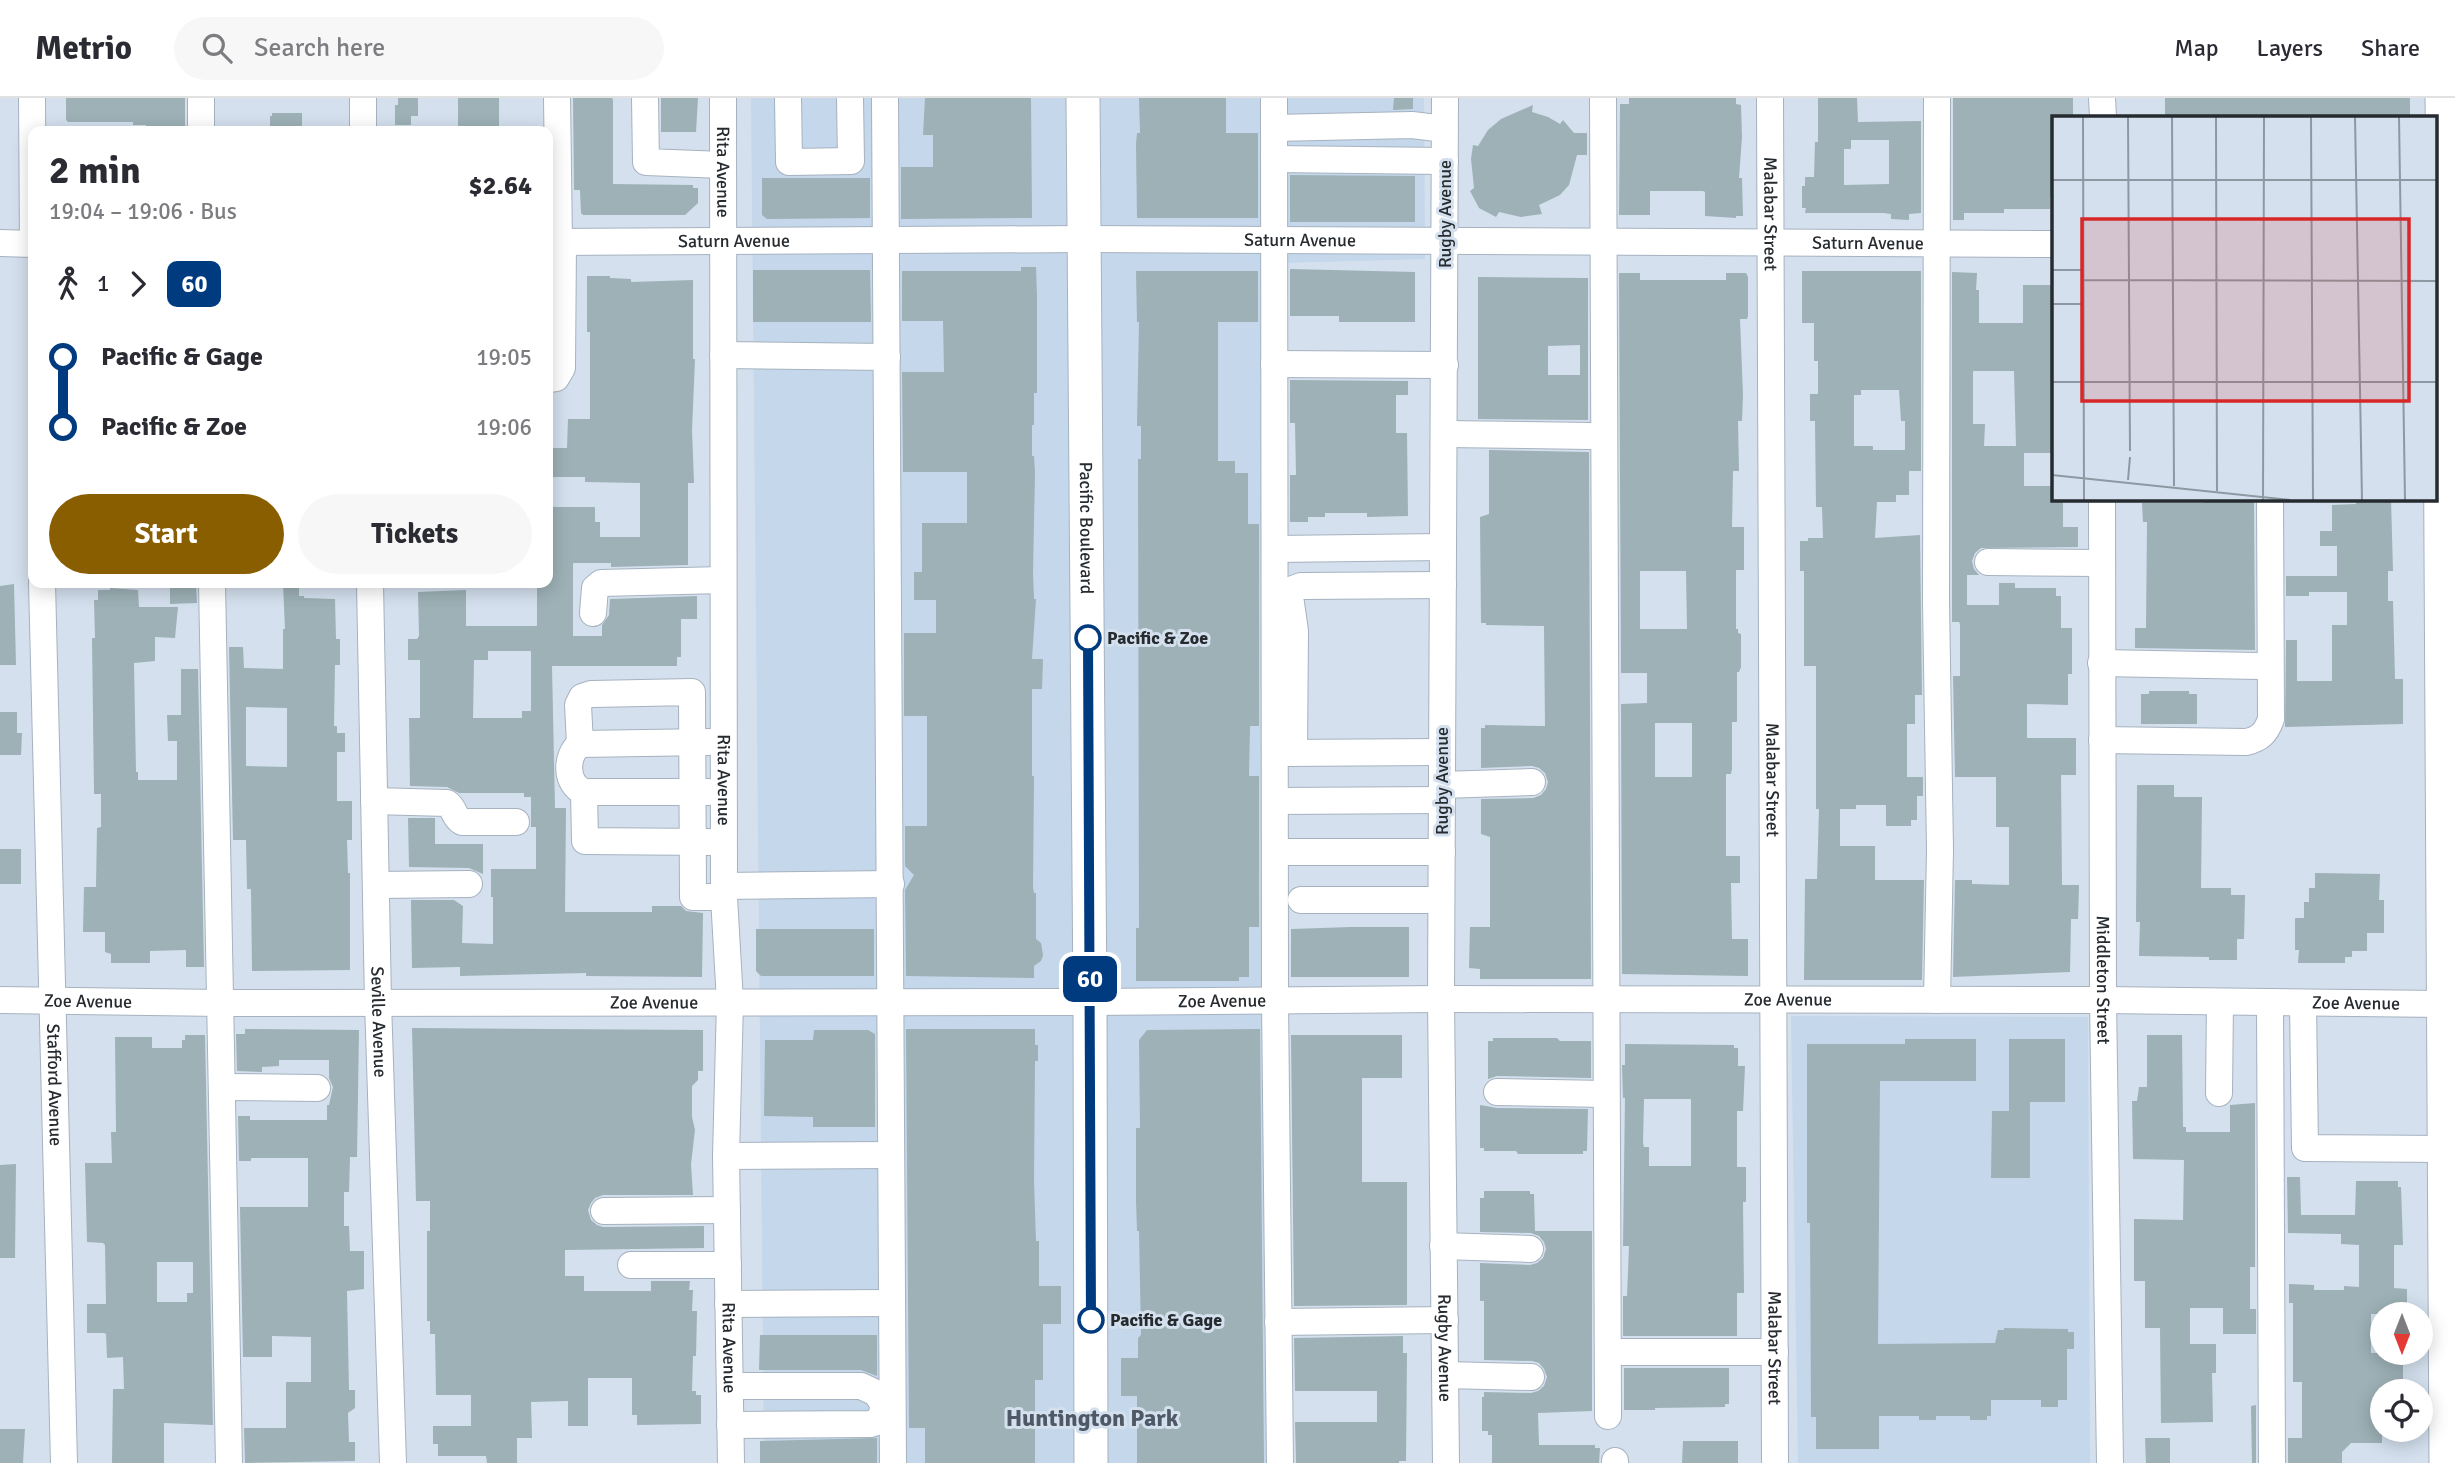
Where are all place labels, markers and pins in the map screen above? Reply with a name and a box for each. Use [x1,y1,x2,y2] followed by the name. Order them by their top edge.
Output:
[1075,625,1101,651] marker: Pacific & Zoe
[1107,627,1208,649] place label: Pacific & Zoe
[1078,1307,1104,1333] marker: Pacific & Gage
[1110,1309,1222,1331] place label: Pacific & Gage

